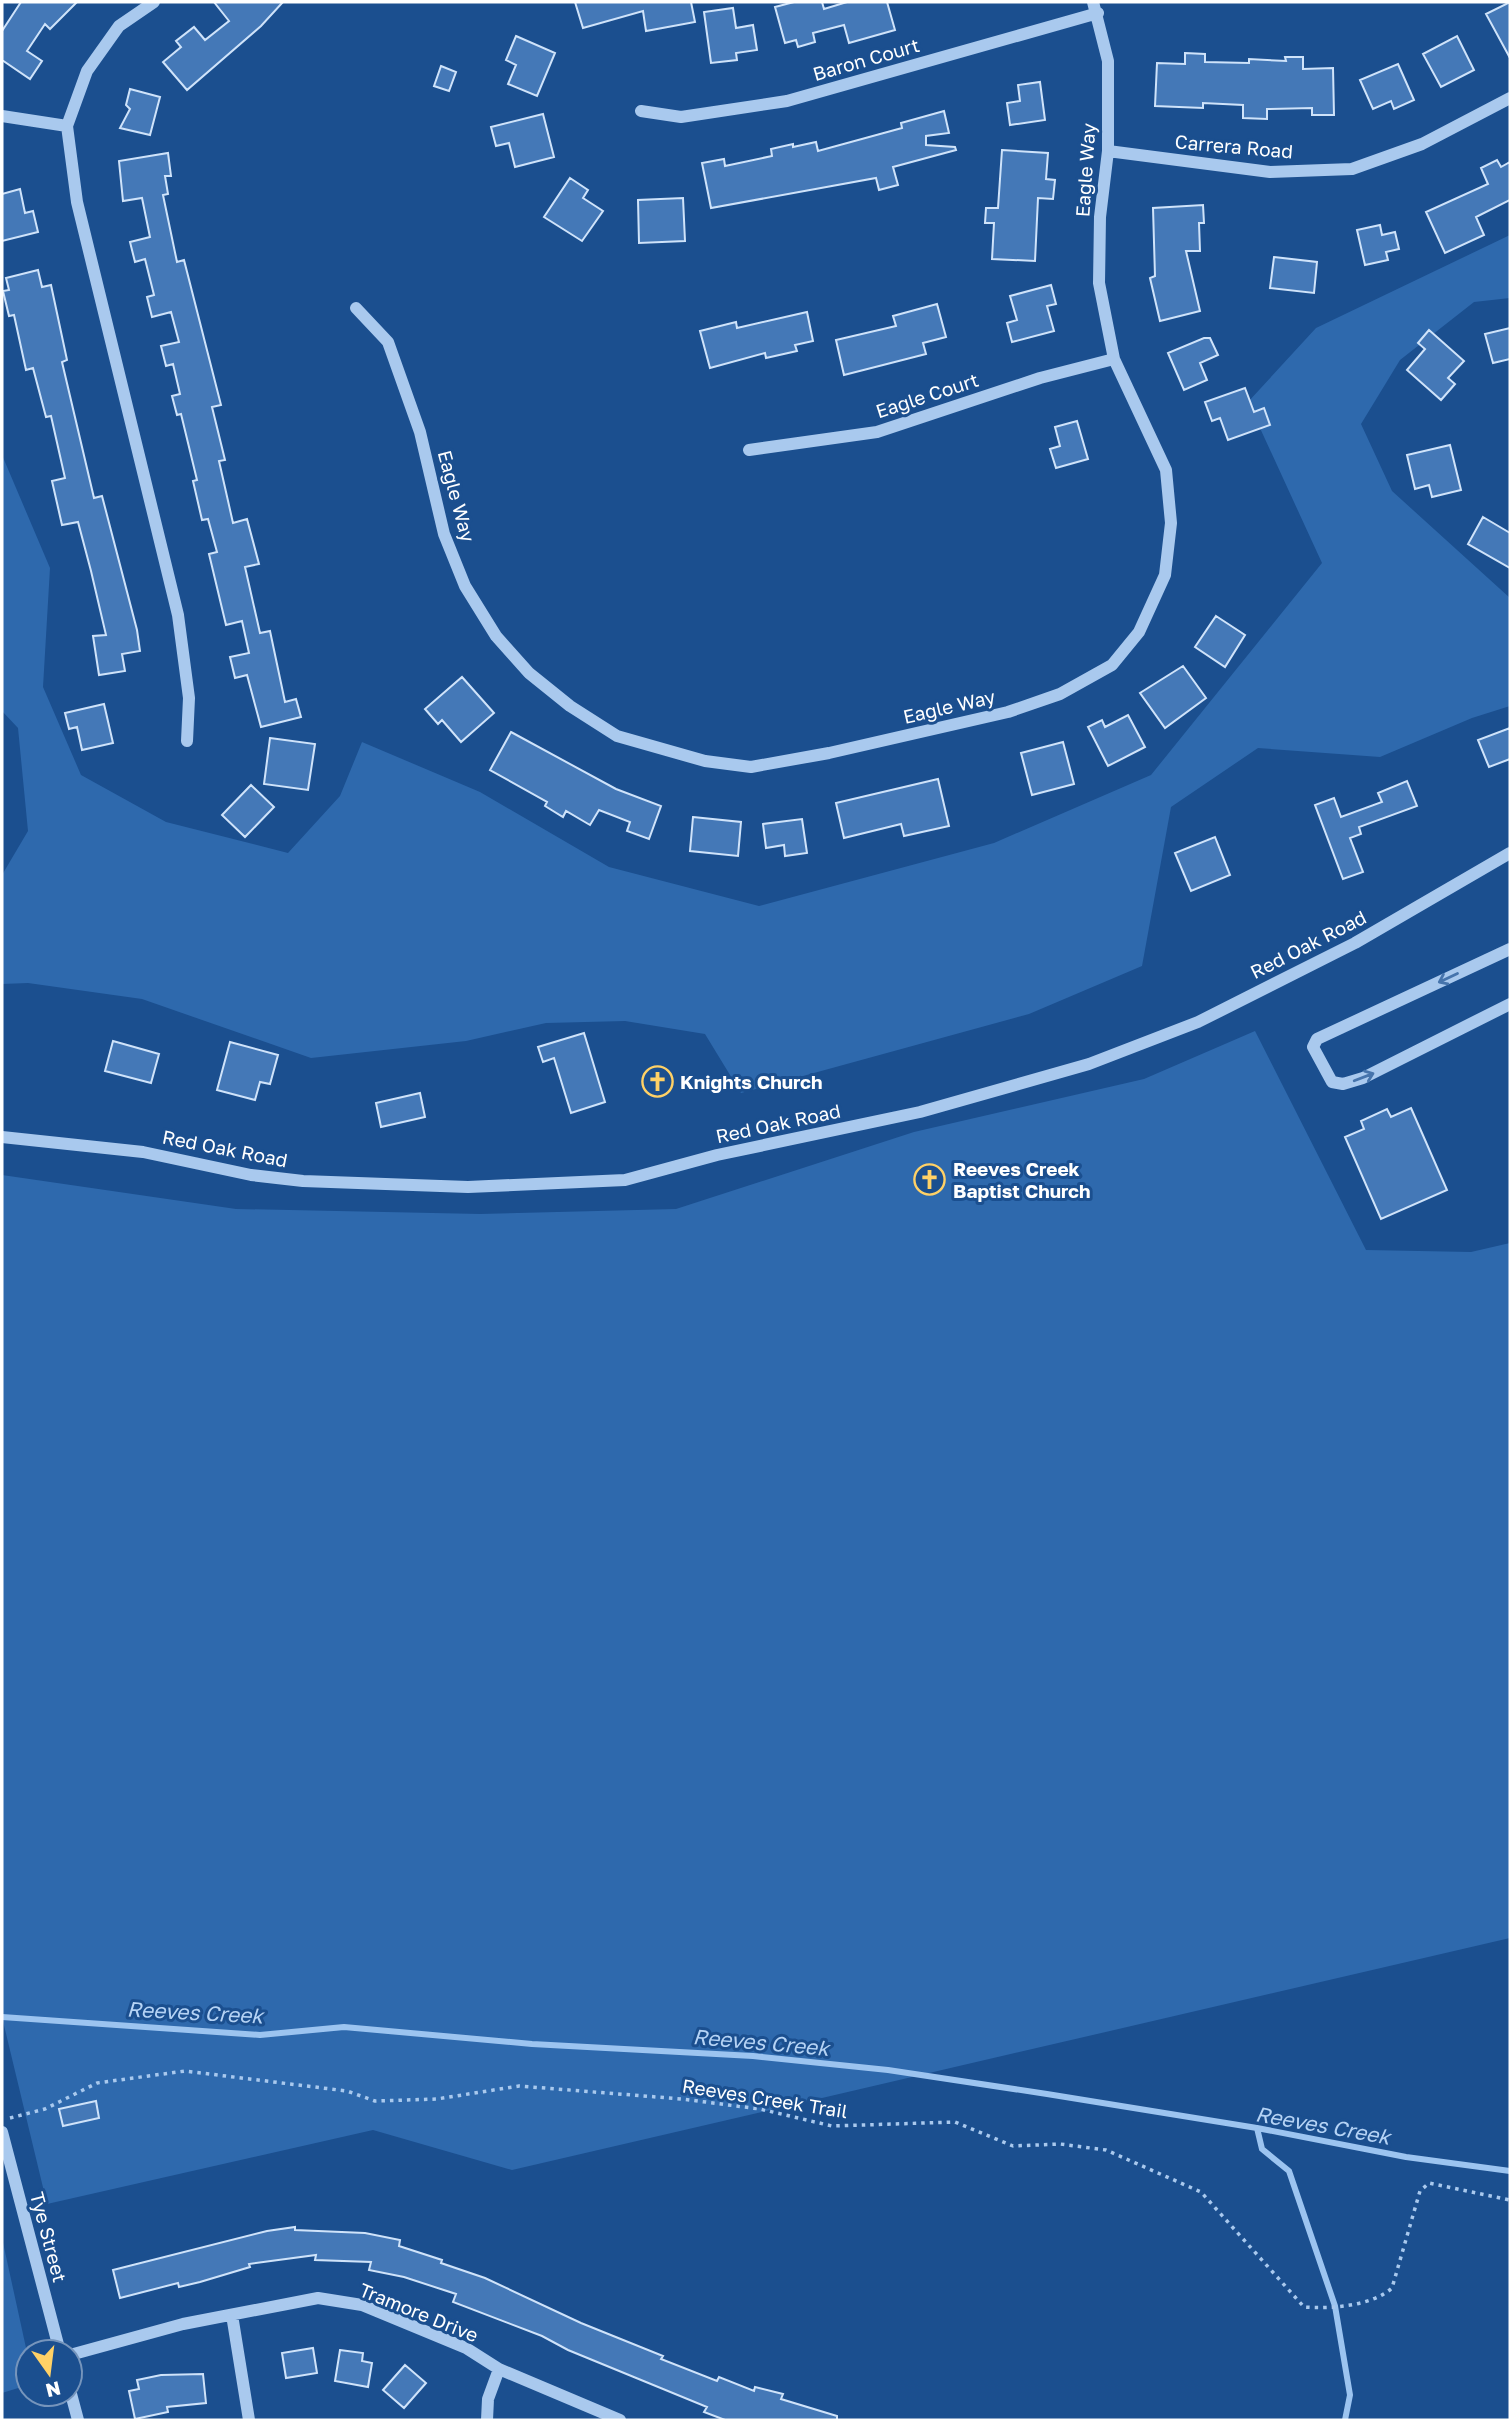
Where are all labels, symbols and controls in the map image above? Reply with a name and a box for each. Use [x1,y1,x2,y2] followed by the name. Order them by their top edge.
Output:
[810,33,922,85] street label: Baron Court
[1070,122,1100,218] street label: Eagle Way
[1174,129,1294,163] street label: Carrera Road
[873,368,981,422] street label: Eagle Court
[434,448,480,545] street label: Eagle Way
[901,684,998,728] street label: Eagle Way
[1246,905,1370,983] street label: Red Oak Road
[1438,972,1459,985] one-way arrow
[640,1064,674,1098] church icon: Knights Church
[1353,1069,1374,1082] one-way arrow
[680,1070,822,1093] place label: Knights Church
[713,1099,843,1147] street label: Red Oak Road
[160,1125,290,1171] street label: Red Oak Road
[953,1157,1091,1202] place label: Reeves Creek Baptist Church
[913,1162,947,1196] church icon: Reeves Creek Baptist Church
[126,1995,266,2029] water label: Reeves Creek
[692,2023,832,2061] water label: Reeves Creek
[681,2074,849,2122] street label: Reeves Creek Trail
[1254,2100,1395,2150] water label: Reeves Creek
[26,2189,72,2285] street label: Tye Street
[356,2278,482,2346] street label: Tramore Drive
[14,2338,84,2408] north arrow
[43,2377,63,2403] text: N

